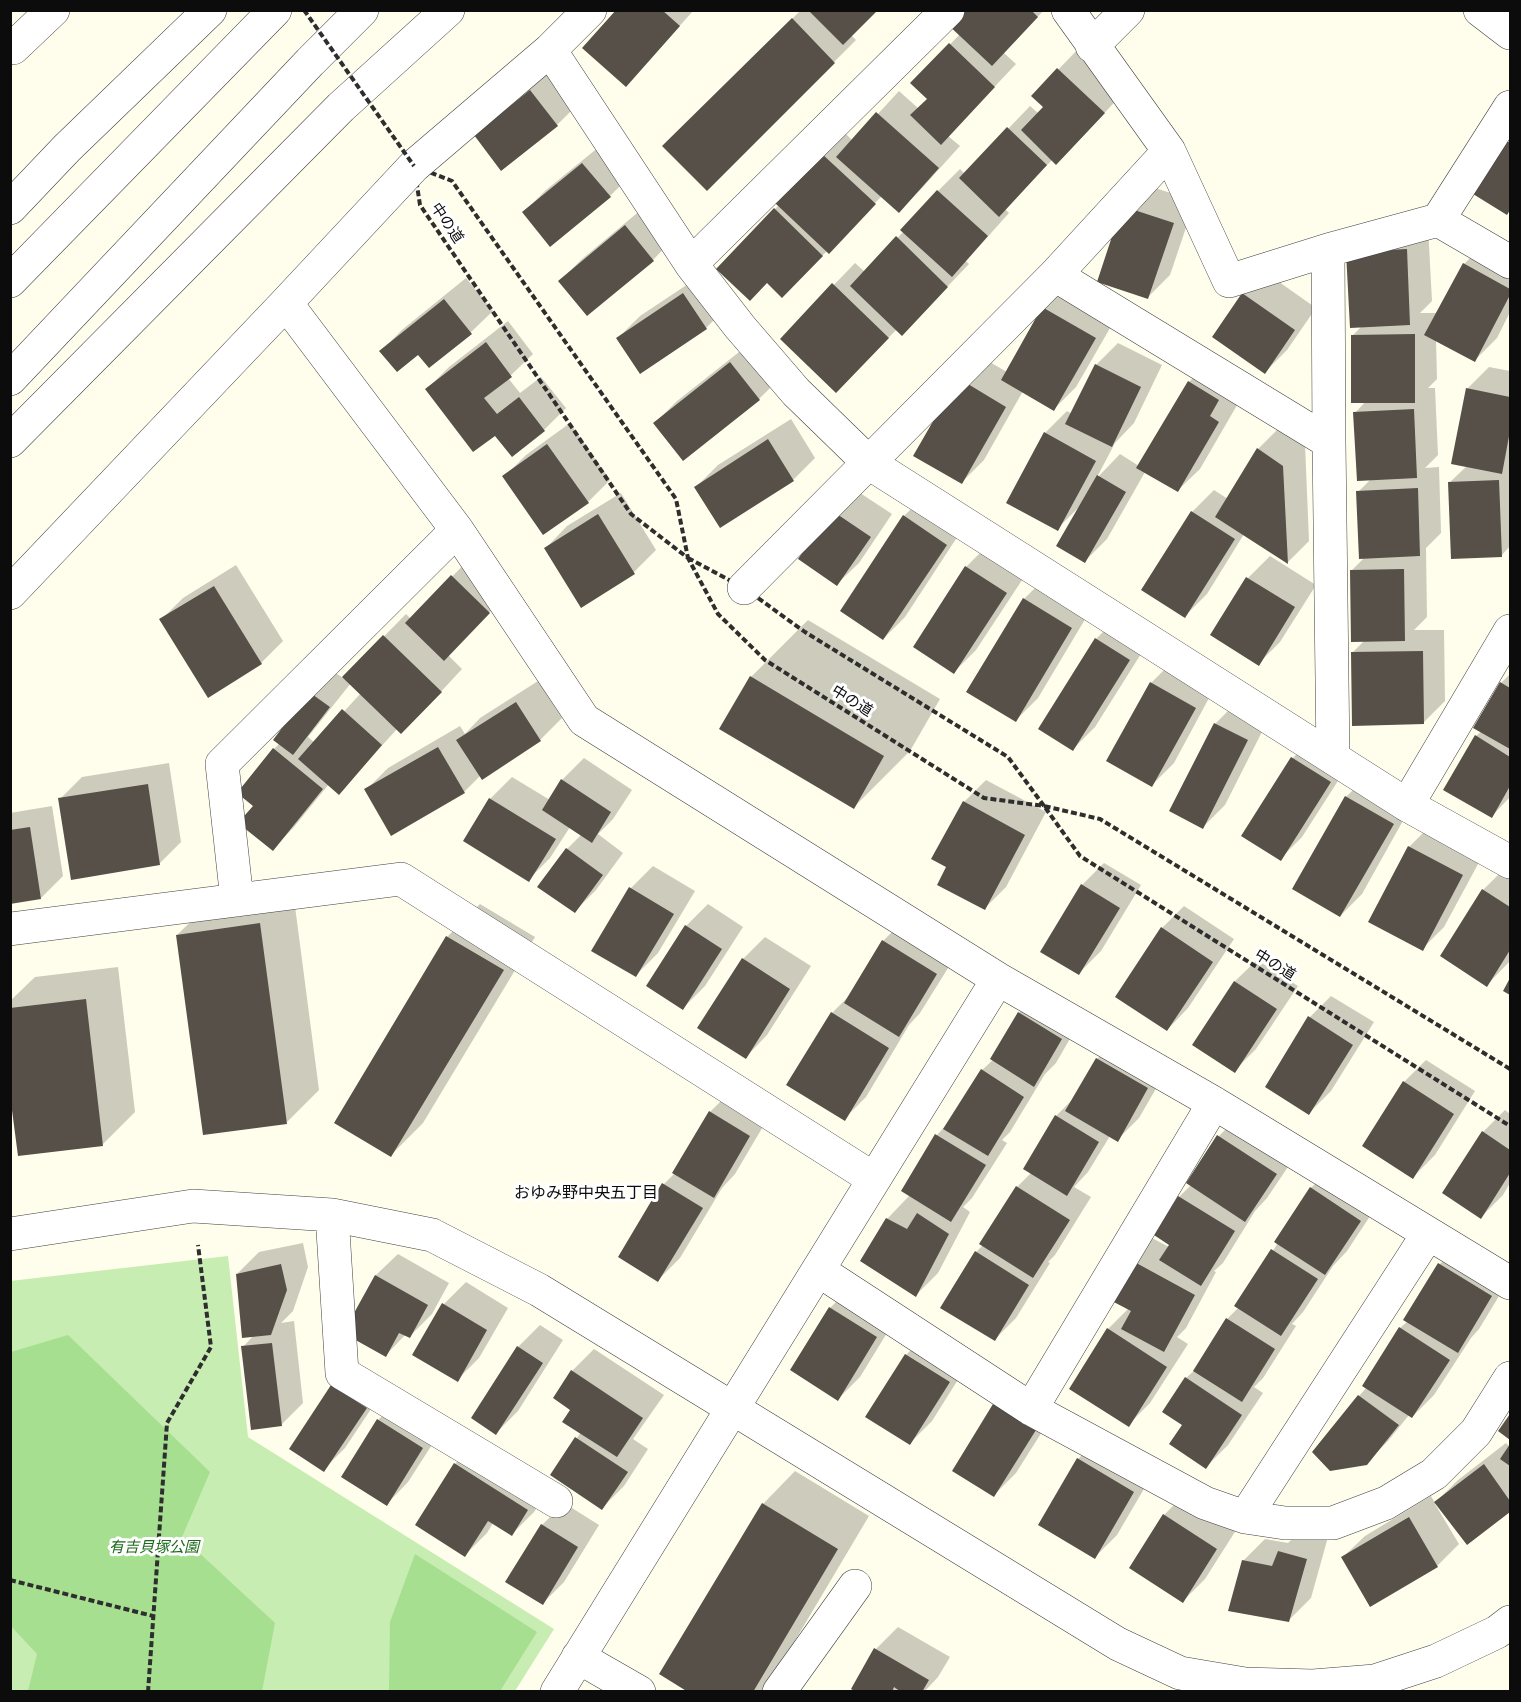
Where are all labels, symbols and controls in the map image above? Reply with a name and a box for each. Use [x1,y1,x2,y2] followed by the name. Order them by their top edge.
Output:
[427,199,467,247] street label: 中の道
[828,681,876,721] street label: 中の道
[1251,945,1299,985] street label: 中の道
[514,1183,658,1203] district label: おゆみ野中央五丁目
[109,1538,199,1556] park label: 有吉貝塚公園

